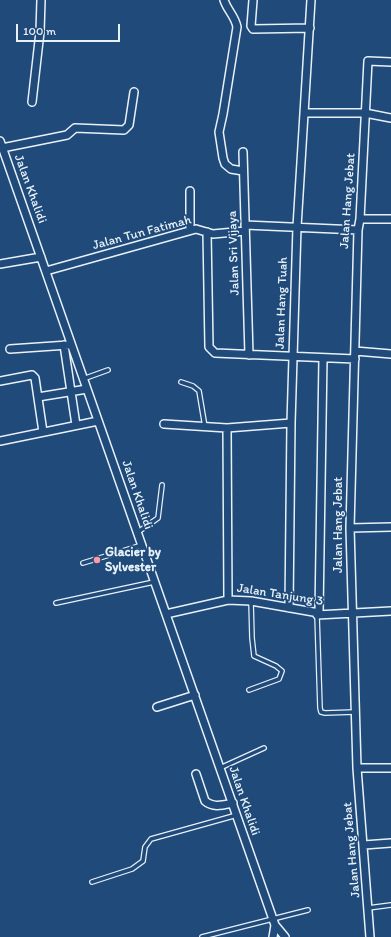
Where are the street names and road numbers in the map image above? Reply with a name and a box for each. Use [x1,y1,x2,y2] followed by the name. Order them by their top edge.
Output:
[10,152,50,226] street label: Jalan Khalidi
[337,153,359,249] street label: Jalan Hang Jebat
[225,210,243,296] street label: Jalan Sri Vijaya
[91,212,193,254] street label: Jalan Tun Fatimah
[273,257,291,349] street label: Jalan Hang Tuah
[118,458,156,532] street label: Jalan Khalidi
[331,477,347,573] street label: Jalan Hang Jebat
[236,580,324,610] street label: Jalan Tanjung 3
[225,764,263,838] street label: Jalan Khalidi
[340,802,364,898] street label: Jalan Hang Jebat

